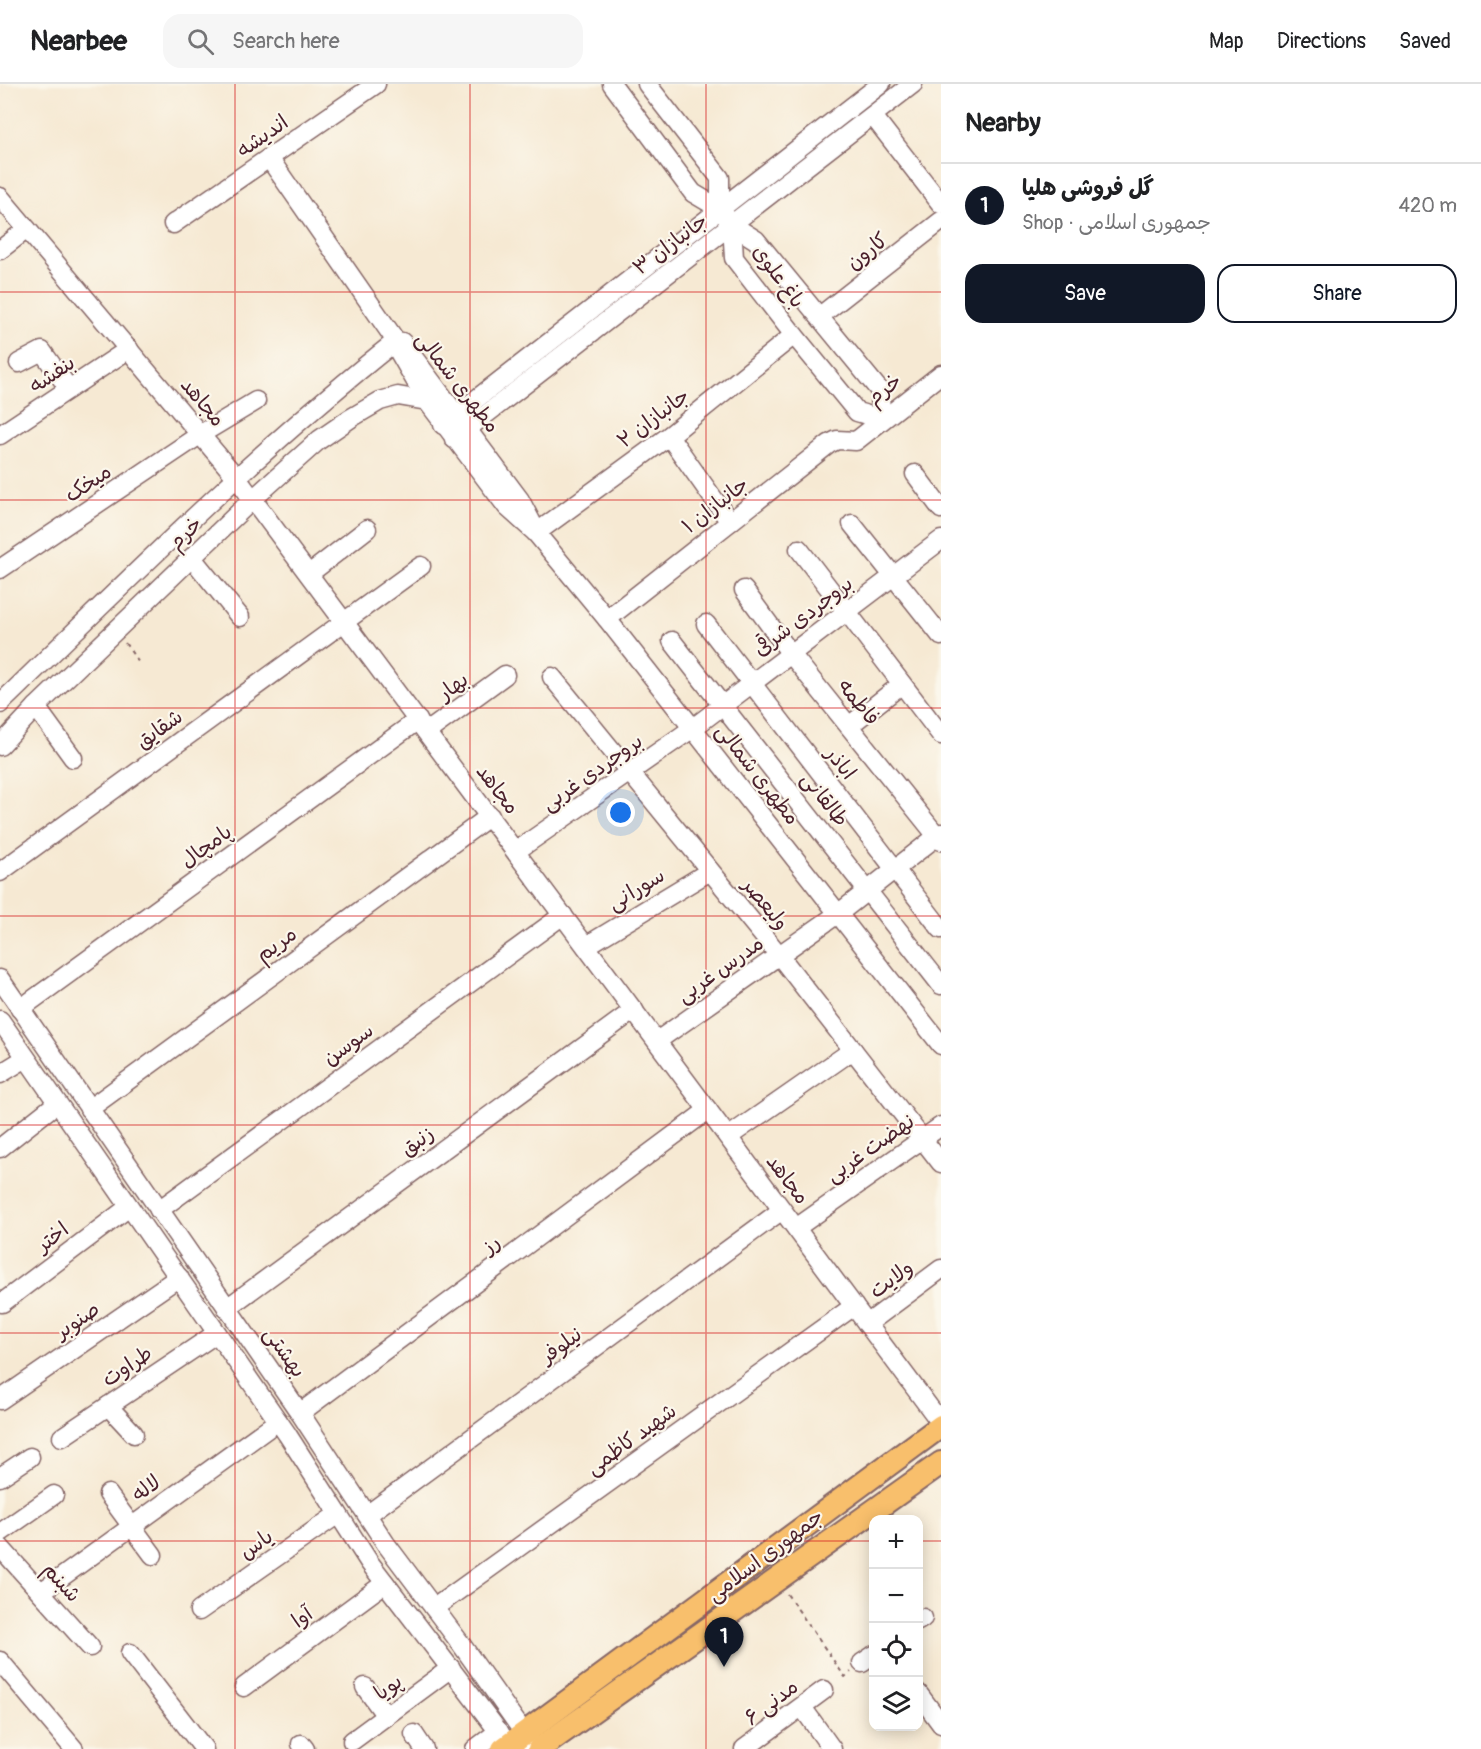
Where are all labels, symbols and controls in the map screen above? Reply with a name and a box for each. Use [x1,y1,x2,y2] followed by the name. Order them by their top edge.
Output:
[163,14,583,68] search box
[30,24,127,59] text: Nearbee
[184,25,217,58] icon: search
[232,27,340,55] text: Search here
[1209,28,1244,55] text: Map
[1277,28,1366,55] text: Directions
[1399,28,1451,55] text: Saved
[965,107,1041,139] text: Nearby
[231,109,294,164] street label: اندیشه
[1022,174,1154,202] text: گل فروشی هلیا
[981,193,988,218] text: 1
[1398,193,1457,218] text: 420 m
[627,207,713,281] street label: جانبازان ۳
[1022,210,1211,235] text: Shop · جمهوری اسلامی
[841,227,894,276] street label: کارون
[746,239,811,314] street label: باغ علوی
[965,264,1205,323] button: Save
[1217,264,1457,323] button: Share
[410,326,506,439] street label: مطهری شمالی
[24,349,81,400] street label: بنفشه
[861,367,909,413] street label: خرم
[174,372,231,432] street label: مجاهد
[612,382,695,454] street label: جانبازان ۲
[60,458,117,509] street label: میخک
[677,471,754,540] street label: جانبازان ۱
[163,511,210,557] street label: خرم
[748,570,859,663] street label: بروجردی شرقی
[431,666,474,708] street label: بهار
[832,674,886,731] street label: فاطمه
[130,703,188,756] street label: شقایق
[710,718,806,831] street label: مطهری شمالی
[536,728,648,817] street label: بروجردی غربی
[818,740,862,785] street label: اباذر
[470,759,525,820] street label: مجاهد
[795,766,854,832] street label: طالقانی
[606,798,635,827] your location
[175,819,238,874] street label: پامچال
[603,862,670,917] street label: سورانی
[735,871,795,936] street label: ولیعصر
[250,920,303,970] street label: مریم
[671,930,769,1009] street label: مدرس غربی
[318,1017,379,1072] street label: سوسن
[821,1108,920,1189] street label: نهضت غربی
[395,1120,439,1163] street label: زنبق
[760,1149,815,1210] street label: مجاهد
[29,1216,74,1260] street label: اختر
[475,1229,506,1261] street label: رز
[864,1254,919,1305] street label: ولایت
[48,1296,105,1346] street label: صنوبر
[257,1321,312,1383] street label: بهشتی
[533,1321,588,1371] street label: نیلوفر
[97,1340,158,1393] street label: طراوت
[581,1397,682,1481] street label: شهید کاظمی
[126,1469,166,1508] street label: لاله
[702,1503,829,1608] street label: جمهوری اسلامی
[869,1515,923,1731] map controls
[869,1515,923,1569] button: +
[234,1523,279,1566] street label: یاس
[35,1557,87,1609] street label: شبنم
[869,1569,923,1623] button: −
[286,1600,319,1634] street label: آوا
[704,1618,744,1667] pin: 1
[869,1623,923,1677] button: locate
[369,1668,408,1707] street label: پویا
[739,1673,804,1732] street label: مدنی ۶
[869,1677,923,1731] button: layers

